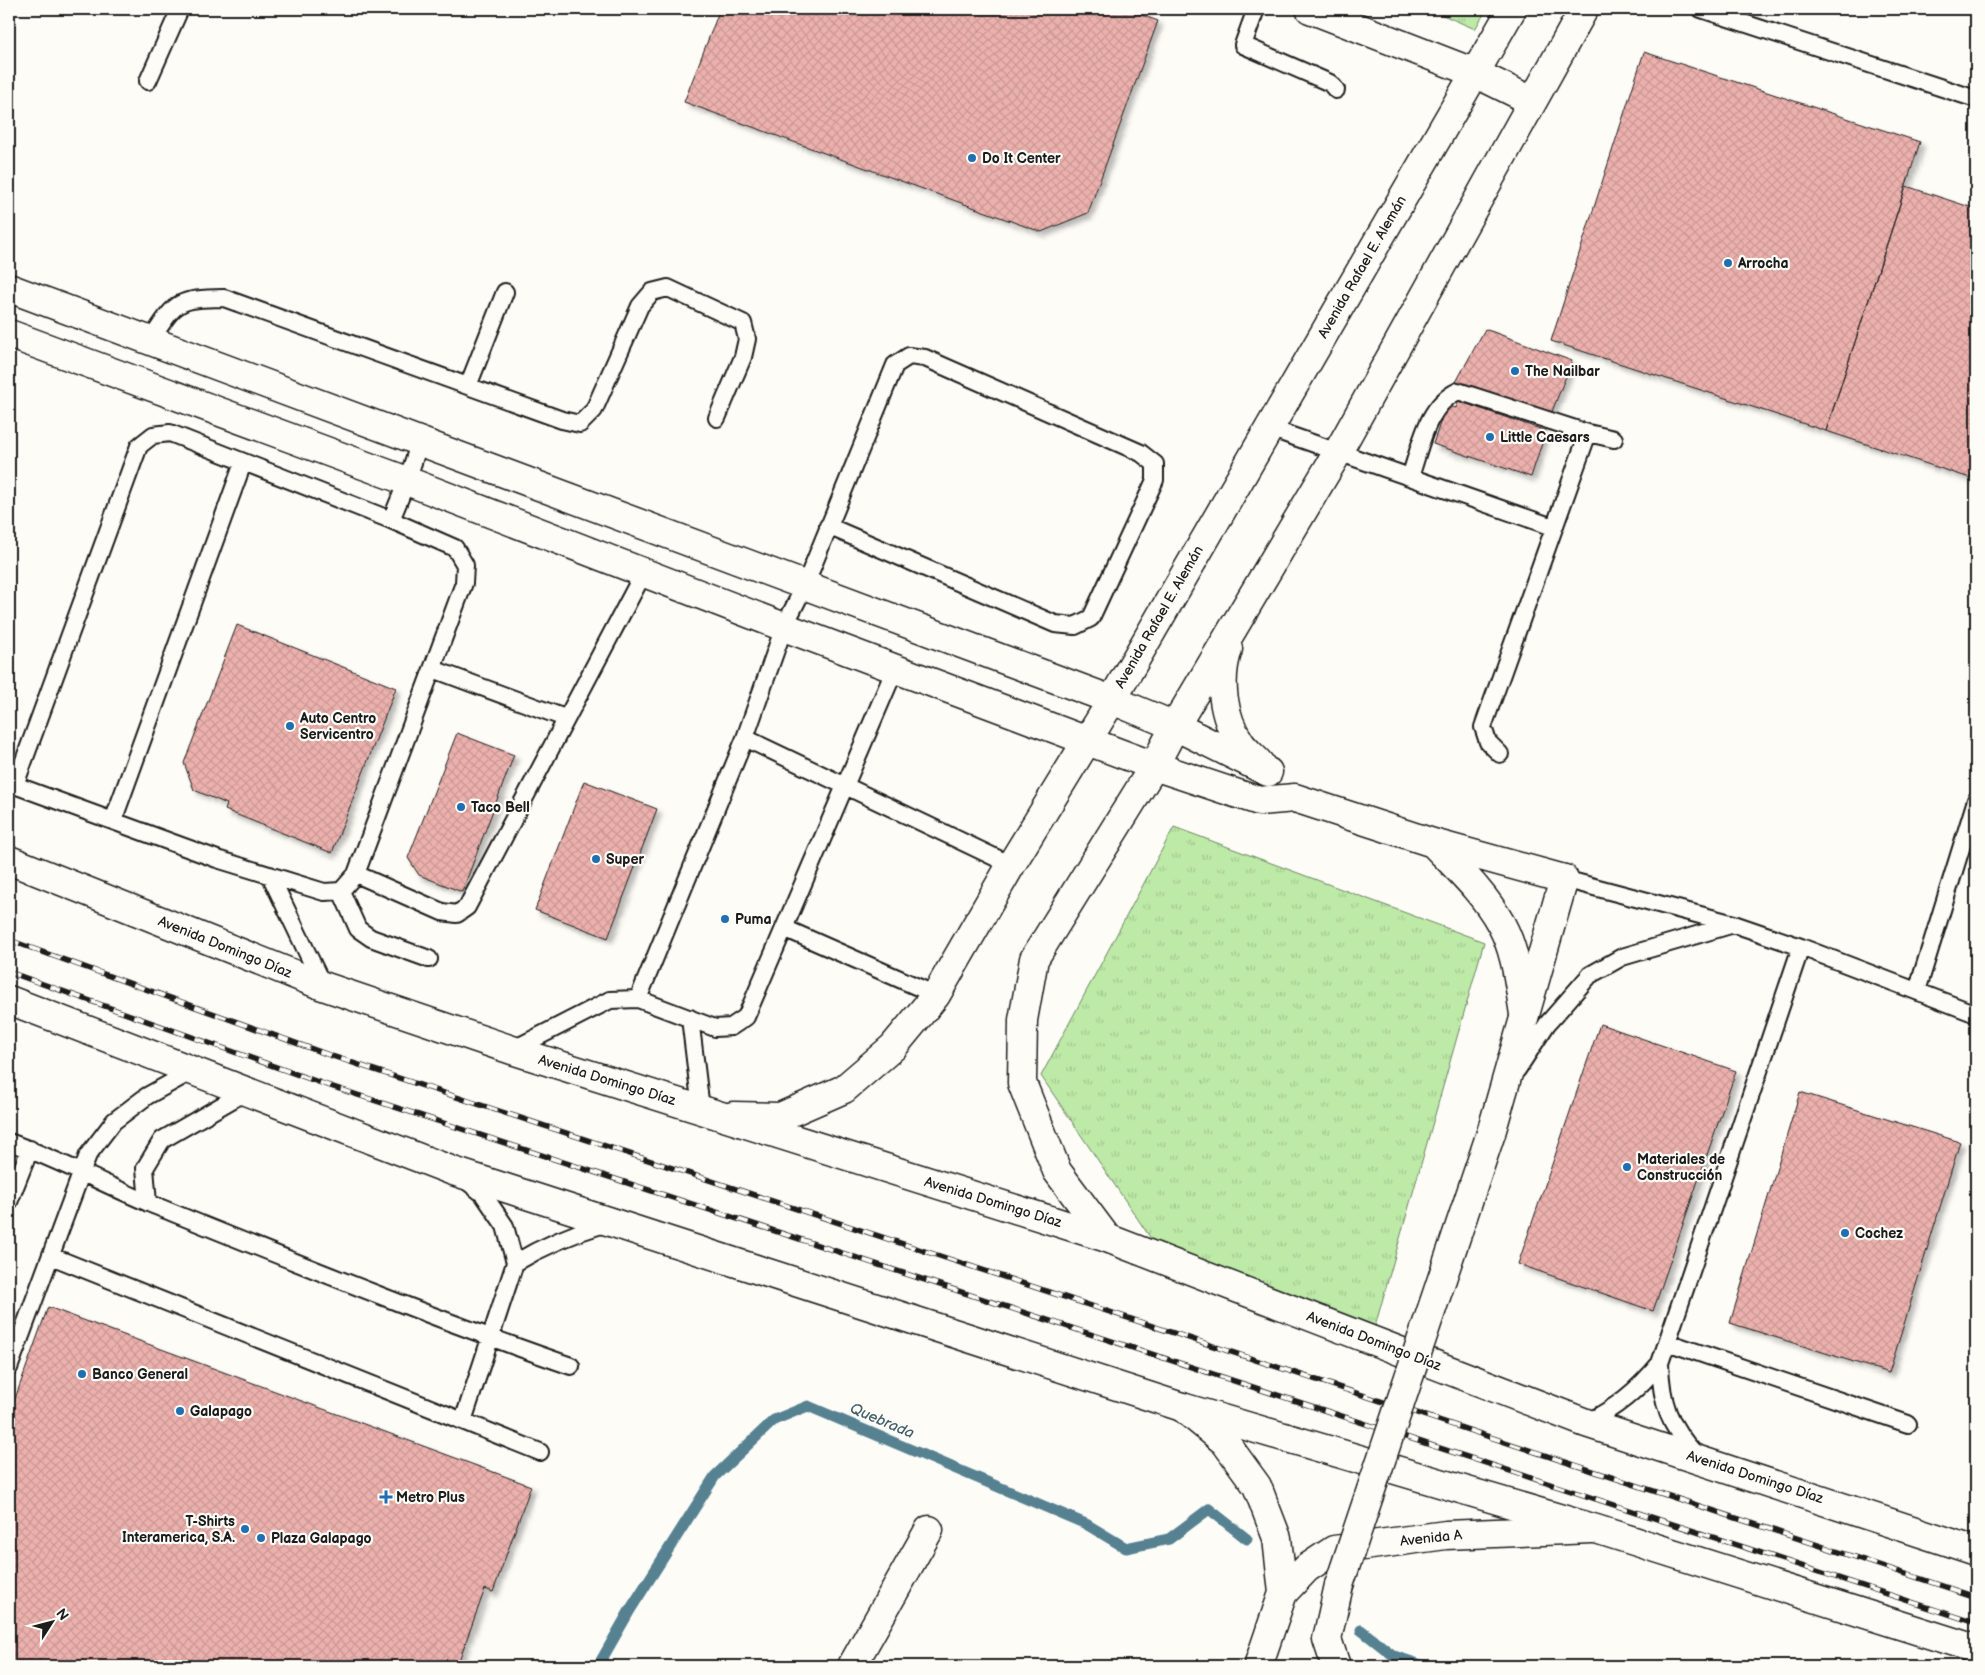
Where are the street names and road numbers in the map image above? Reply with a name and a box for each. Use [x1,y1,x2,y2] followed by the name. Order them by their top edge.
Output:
[1314,193,1410,341] street label: Avenida Rafael E. Alemán
[1111,543,1207,691] street label: Avenida Rafael E. Alemán
[156,912,295,982] street label: Avenida Domingo Díaz
[536,1051,678,1109] street label: Avenida Domingo Díaz
[922,1173,1064,1231] street label: Avenida Domingo Díaz
[1304,1308,1444,1375] street label: Avenida Domingo Díaz
[1685,1447,1826,1507] street label: Avenida Domingo Díaz
[1399,1526,1463,1550] street label: Avenida A

